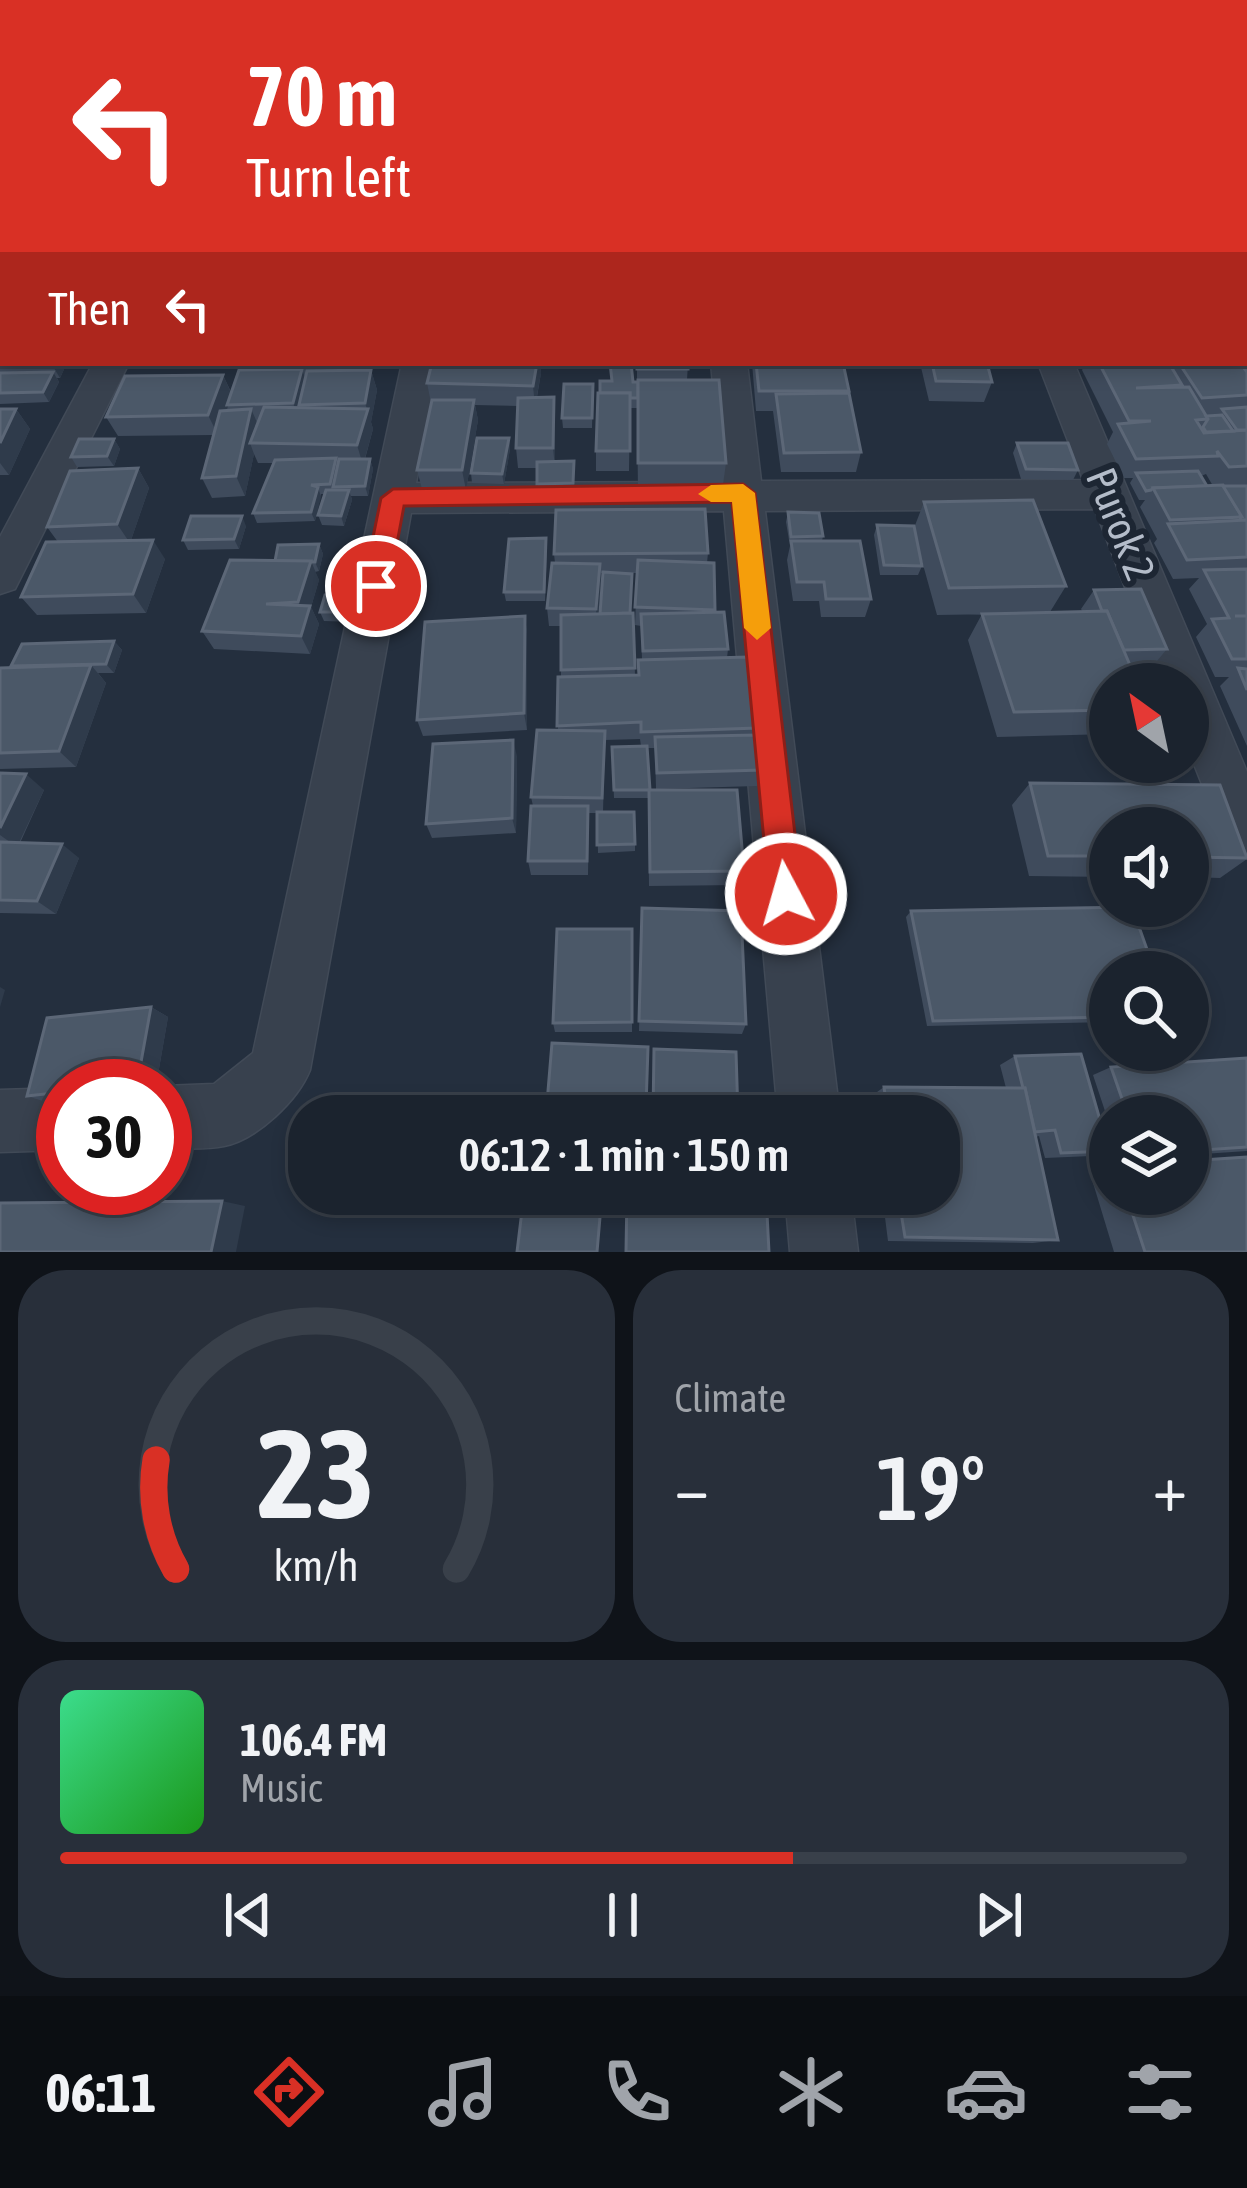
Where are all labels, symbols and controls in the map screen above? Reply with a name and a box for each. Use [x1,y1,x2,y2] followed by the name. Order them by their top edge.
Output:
[48,48,204,204] icon: left
[246,48,397,144] text: 70 m
[246,147,411,208] text: Turn left
[155,276,221,342] icon: left
[48,283,131,335] text: Then
[1077,461,1165,587] street label: Purok 2
[325,535,427,637] pin
[343,553,409,619] icon: arrive
[1089,663,1209,783] north arrow
[1089,663,1209,1215] map controls
[1089,807,1209,927] button: sound
[723,831,849,957] position arrow
[1089,951,1209,1071] button: search
[36,1059,192,1215] speed limit sign: 30
[1089,1095,1209,1215] button: layers
[459,1129,789,1181] text: 06:12 · 1 min · 150 m
[675,1376,786,1420] text: Climate
[258,1401,375,1544] text: 23
[876,1436,985,1539] text: 19°
[675,1449,709,1525] text: −
[1153,1449,1187,1525] text: +
[274,1541,359,1590] text: km/h
[240,1714,387,1766] text: 106.4 FM
[240,1766,322,1810] text: Music
[215,1882,281,1948] icon: previous
[590,1882,656,1948] icon: pause
[966,1882,1032,1948] icon: next
[247,2050,331,2134] icon: directions
[421,2050,505,2134] icon: music
[595,2050,679,2134] icon: phone
[769,2050,853,2134] icon: climate
[944,2050,1028,2134] icon: car
[1118,2050,1202,2134] icon: filters
[45,2062,156,2123] text: 06:11

